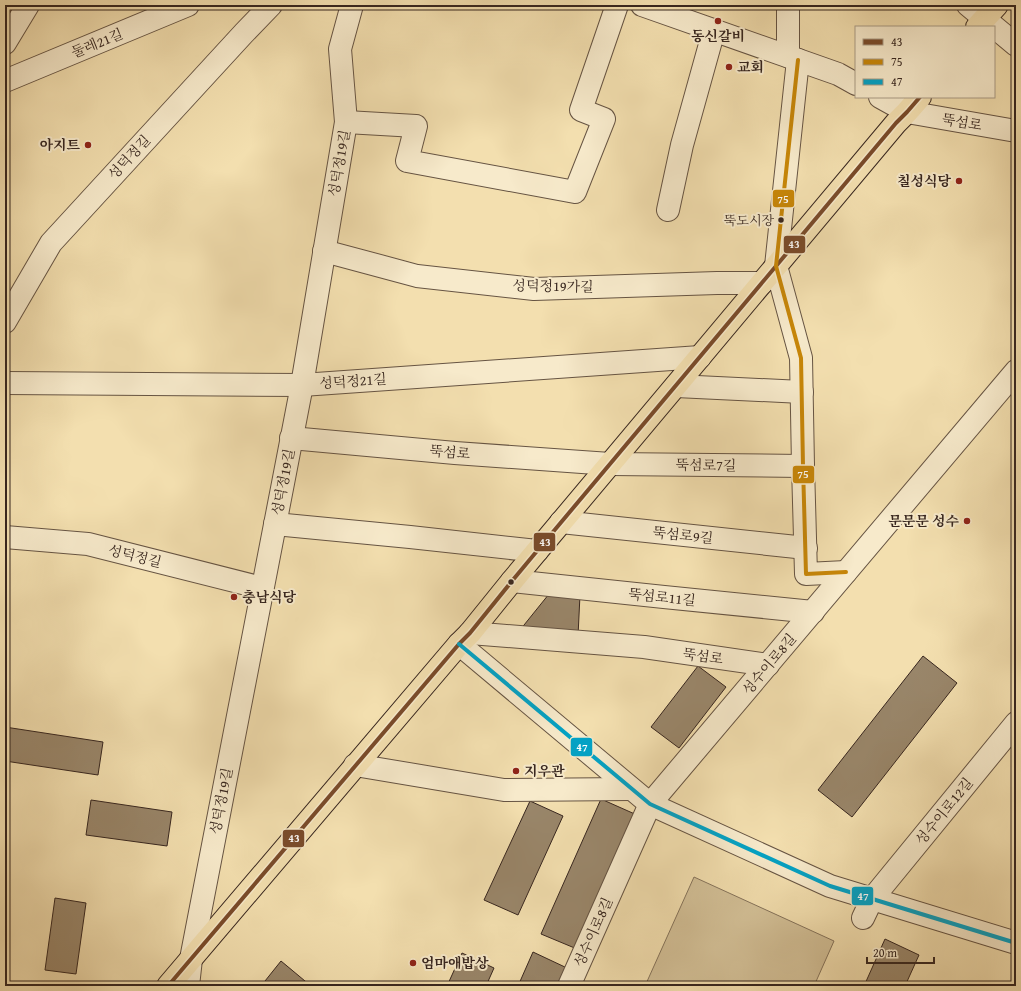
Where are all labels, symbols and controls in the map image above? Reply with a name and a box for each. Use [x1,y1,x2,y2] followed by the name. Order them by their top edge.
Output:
[713,16,723,26] marker: 동신갈비
[68,24,126,62] street label: 둘레21길
[691,26,745,46] place label: 동신갈비
[855,26,995,98] legend
[891,33,903,50] text: 43
[891,53,903,70] text: 75
[737,57,764,77] place label: 교회
[724,62,734,72] marker: 교회
[891,73,903,90] text: 47
[940,109,984,135] street label: 뚝섬로
[323,128,355,198] street label: 성덕정19길
[103,130,155,184] street label: 성덕정길
[39,135,80,155] place label: 아지트
[83,140,93,150] marker: 아지트
[897,171,951,191] place label: 칠성식당
[954,176,964,186] marker: 칠성식당
[772,189,795,208] line badge: 75
[777,191,789,207] text: 75
[724,211,774,230] place label: 뚝도시장
[776,215,786,225] marker: 뚝도시장
[783,235,806,254] line badge: 43
[788,236,800,252] text: 43
[512,275,594,297] street label: 성덕정19가길
[319,369,387,393] street label: 성덕정21길
[429,440,472,464] street label: 뚝섬로
[267,447,299,517] street label: 성덕정19길
[675,454,737,476] street label: 뚝섬로7길
[792,465,815,484] line badge: 75
[797,466,809,482] text: 75
[888,511,959,531] place label: 문문문 성수
[962,516,972,526] marker: 문문문 성수
[652,522,714,548] street label: 뚝섬로9길
[533,532,556,552] line badge: 43
[539,534,551,550] text: 43
[106,540,164,572] street label: 성덕정길
[506,577,516,587] unlabelled marker
[627,584,697,610] street label: 뚝섬로11길
[242,587,297,607] place label: 충남식당
[229,592,239,602] marker: 충남식당
[737,629,801,699] street label: 성수이로8길
[682,643,725,669] street label: 뚝섬로
[570,737,593,757] line badge: 47
[576,739,588,755] text: 47
[524,761,565,781] place label: 지우관
[205,766,237,836] street label: 성덕정19길
[511,766,521,776] marker: 지우관
[911,773,977,849] street label: 성수이로12길
[282,829,305,848] line badge: 43
[288,830,300,846] text: 43
[851,886,874,906] line badge: 47
[857,888,869,904] text: 47
[569,894,617,970] street label: 성수이로8길
[867,939,934,965] scale bar
[873,944,897,961] text: 20 m
[421,953,489,973] place label: 엄마애밥상
[408,958,418,968] marker: 엄마애밥상

